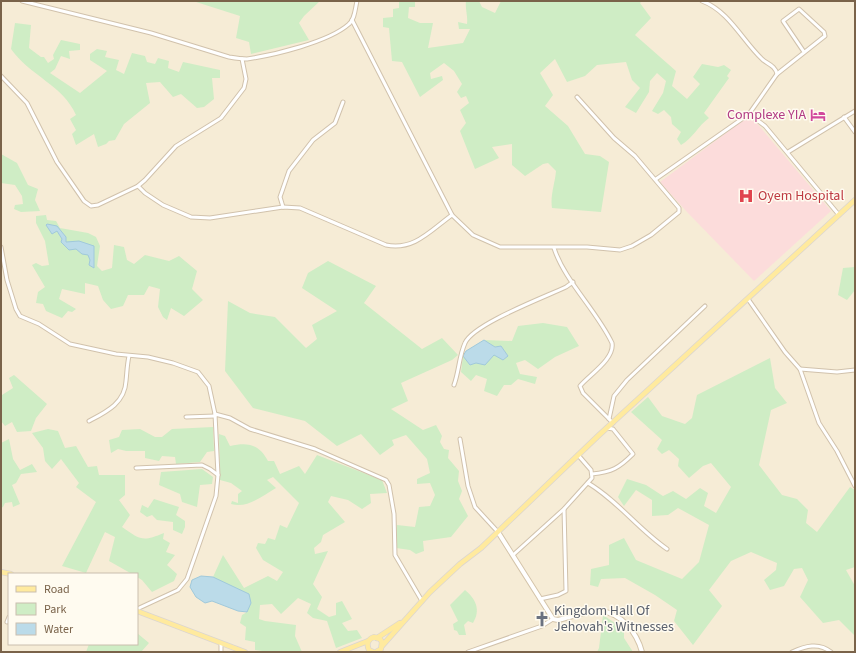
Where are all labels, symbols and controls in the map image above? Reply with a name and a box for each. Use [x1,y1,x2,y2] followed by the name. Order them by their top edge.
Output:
[727,105,806,125] place label: Complexe YIA
[809,106,827,124] hotel icon: Complexe YIA
[758,186,844,206] place label: Oyem Hospital
[737,187,755,205] hospital icon: Oyem Hospital
[8,573,138,645] legend
[44,581,70,598] text: Road
[44,601,66,618] text: Park
[554,601,674,637] place label: Kingdom Hall Of Jehovah's Witnesses
[533,610,551,628] church icon: Kingdom Hall Of Jehovah's Witnesses
[44,621,74,638] text: Water

